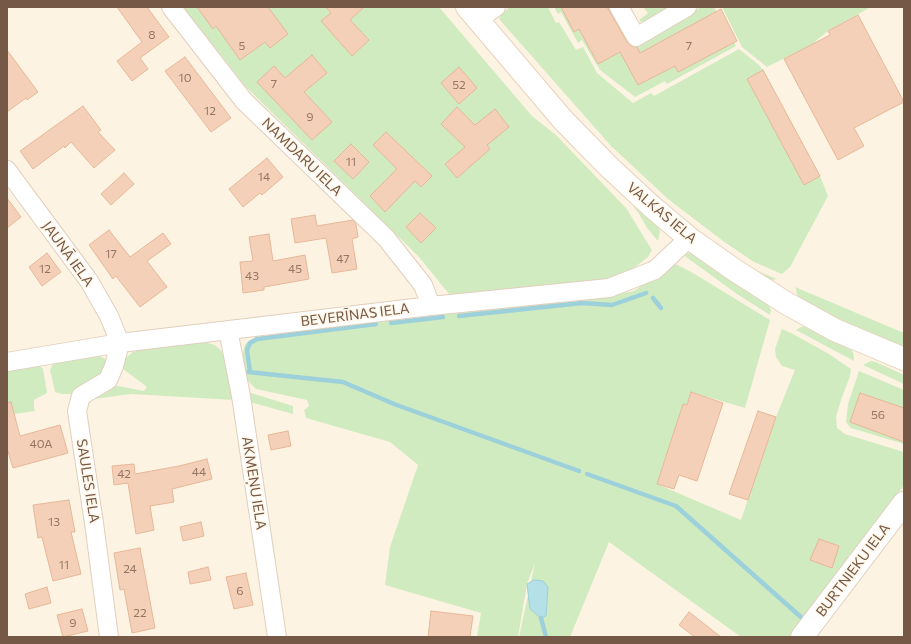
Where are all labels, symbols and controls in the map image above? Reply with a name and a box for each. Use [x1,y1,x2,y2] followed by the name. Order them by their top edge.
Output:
[148,28,156,42] house number: 8
[239,39,245,53] house number: 5
[686,39,692,53] house number: 7
[179,71,191,85] house number: 10
[271,77,277,91] house number: 7
[452,78,466,92] house number: 52
[204,104,216,118] house number: 12
[306,110,314,124] house number: 9
[258,114,346,200] street label: NAMDARU IELA
[346,155,356,169] house number: 11
[258,170,270,184] house number: 14
[624,179,700,247] street label: VALKAS IELA
[39,218,97,290] street label: JAUNĀ IELA
[105,247,117,261] house number: 17
[336,252,350,266] house number: 47
[39,262,51,276] house number: 12
[288,262,302,276] house number: 45
[245,269,259,283] house number: 43
[300,300,410,330] street label: BEVERĪNAS IELA
[871,408,885,422] house number: 56
[238,435,270,531] street label: AKMEŅU IELA
[29,437,53,451] house number: 40A
[73,438,103,524] street label: SAULES IELA
[192,465,206,479] house number: 44
[117,467,131,481] house number: 42
[48,515,60,529] house number: 13
[812,520,894,620] street label: BURTNIEKU IELA
[59,558,69,572] house number: 11
[123,562,137,576] house number: 24
[236,584,244,598] house number: 6
[133,606,147,620] house number: 22
[69,616,77,630] house number: 9

